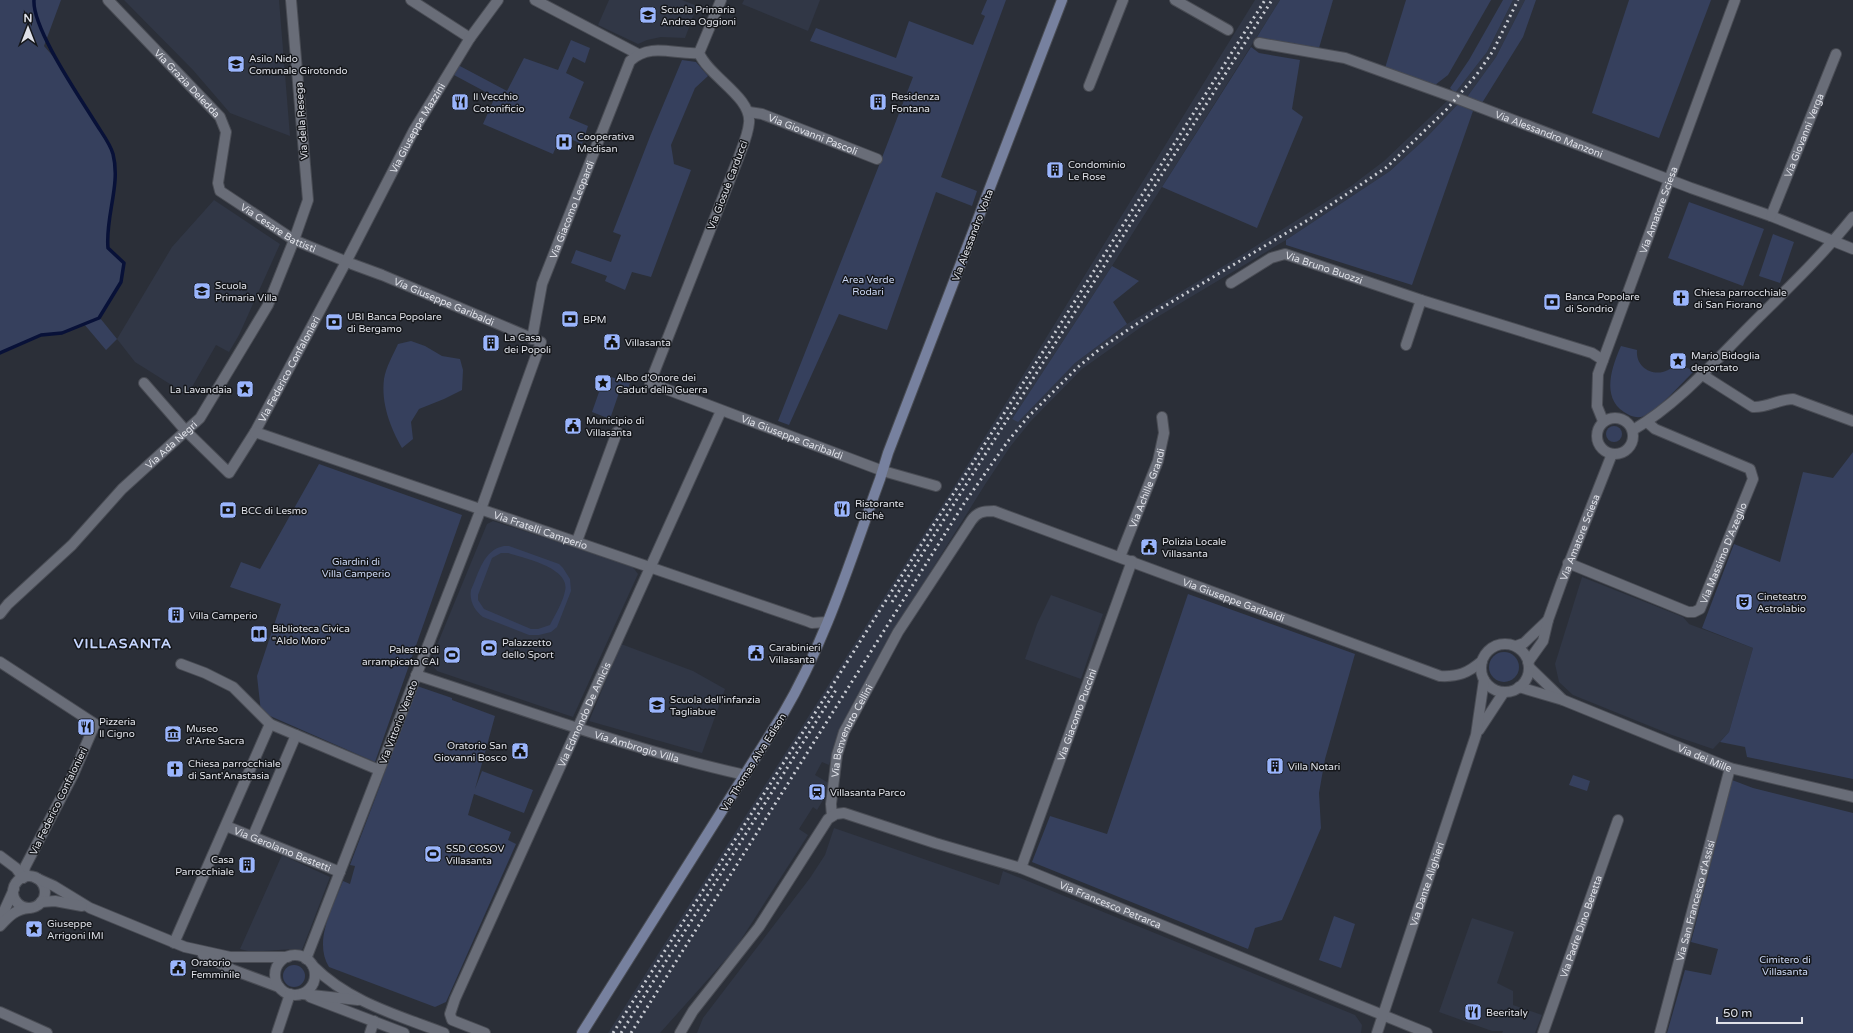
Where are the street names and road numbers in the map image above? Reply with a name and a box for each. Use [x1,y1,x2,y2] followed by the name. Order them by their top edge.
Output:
[151,47,222,120] street label: Via Grazia Deledda
[388,81,448,175] street label: Via Giuseppe Mazzini
[293,82,311,160] street label: Via della Resega
[1782,92,1827,179] street label: Via Giovanni Verga
[1493,109,1604,161] street label: Via Alessandro Manzoni
[766,112,859,158] street label: Via Giovanni Pascoli
[705,139,750,232] street label: Via Giosuè Carducci
[548,159,597,261] street label: Via Giacomo Leopardi
[1638,165,1680,255] street label: Via Amatore Sciesa
[950,188,996,283] street label: Via Alessandro Volta
[238,201,317,255] street label: Via Cesare Battisti
[1284,250,1364,287] street label: Via Bruno Buozzi
[392,276,496,329] street label: Via Giuseppe Garibaldi
[256,314,323,425] street label: Via Federico Confalonieri
[739,413,844,462] street label: Via Giuseppe Garibaldi
[143,419,200,472] street label: Via Ada Negri
[1127,447,1168,530] street label: Via Achille Grandi
[1558,493,1603,582] street label: Via Amatore Sciesa
[1698,501,1750,606] street label: Via Massimo D'Azeglio
[492,509,589,552] street label: Via Fratelli Camperio
[1181,576,1286,625] street label: Via Giuseppe Garibaldi
[556,660,614,769] street label: Via Edmondo De Amicis
[1055,667,1100,763] street label: Via Giacomo Puccini
[377,679,421,766] street label: Via Vittorio Veneto
[829,682,876,778] street label: Via Benvenuto Cellini
[719,711,789,814] street label: Via Thomas Alva Edison
[593,729,680,765] street label: Via Ambrogio Villa
[1676,742,1734,775] street label: Via dei Mille
[28,746,90,857] street label: Via Federico Confalonieri
[232,825,332,875] street label: Via Gerolamo Bestetti
[1674,839,1718,963] street label: Via San Francesco d'Assisi
[1408,841,1447,928] street label: Via Dante Alighieri
[1558,874,1605,980] street label: Via Padre Dino Beretta
[1057,879,1163,931] street label: Via Francesco Petrarca

